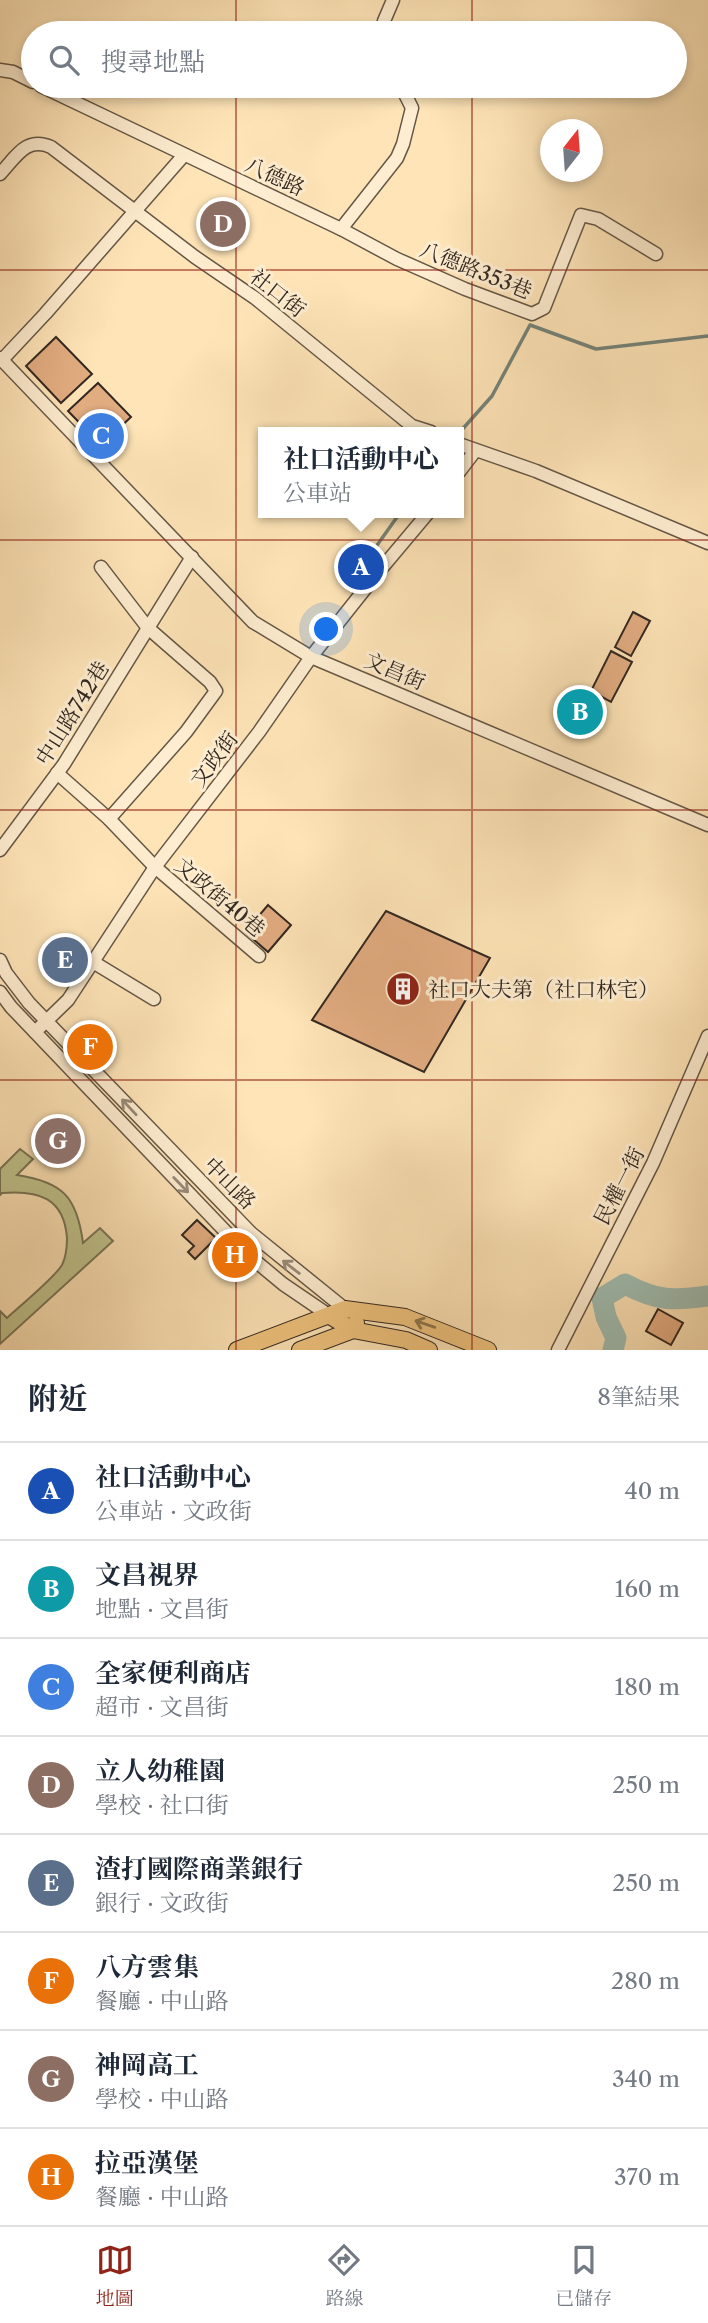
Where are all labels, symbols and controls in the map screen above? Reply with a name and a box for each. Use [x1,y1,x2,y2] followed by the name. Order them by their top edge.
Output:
[21,21,687,98] search box
[45,41,83,79] icon: search
[101,46,205,78] text: 搜尋地點
[540,119,603,182] north arrow
[241,151,309,201] street label: 八德路
[200,198,246,250] pin: D
[416,236,536,304] street label: 八德路353巷
[245,264,311,322] street label: 社口街
[78,410,124,462] pin: C
[258,427,464,518] popup
[283,443,439,475] text: 社口活動中心
[283,479,352,507] text: 公車站
[338,541,384,593] pin: A
[309,612,343,646] your location
[361,647,429,695] street label: 文昌街
[30,656,114,770] street label: 中山路742巷
[557,686,603,738] pin: B
[185,726,243,792] street label: 文政街
[170,852,270,942] street label: 文政街40巷
[42,934,88,986] pin: E
[384,970,422,1008] building icon: 社口大夫第（社口林宅）
[428,977,659,1002] place label: 社口大夫第（社口林宅）
[67,1021,113,1073] pin: F
[121,1099,138,1116] one-way arrow
[35,1115,81,1167] pin: G
[589,1143,649,1229] street label: 民權一街
[199,1152,261,1214] street label: 中山路
[172,1176,189,1193] one-way arrow
[212,1229,258,1281] pin: H
[282,1259,301,1274] one-way arrow
[414,1317,436,1329] one-way arrow
[28,1380,88,1417] text: 附近
[597,1383,680,1411] text: 8筆結果
[95,1461,251,1493] text: 社口活動中心
[42,1477,60,1505] text: A
[625,1477,680,1505] text: 40 m
[95,1497,252,1525] text: 公車站 · 文政街
[95,1559,199,1591] text: 文昌視界
[42,1575,60,1603] text: B
[615,1575,680,1603] text: 160 m
[95,1595,229,1623] text: 地點 · 文昌街
[95,1657,251,1689] text: 全家便利商店
[42,1673,60,1701] text: C
[615,1673,680,1701] text: 180 m
[95,1693,229,1721] text: 超市 · 文昌街
[95,1755,225,1787] text: 立人幼稚園
[41,1771,61,1799] text: D
[612,1771,680,1799] text: 250 m
[95,1791,229,1819] text: 學校 · 社口街
[95,1853,303,1885] text: 渣打國際商業銀行
[43,1869,59,1897] text: E
[612,1869,680,1897] text: 250 m
[95,1889,229,1917] text: 銀行 · 文政街
[95,1951,199,1983] text: 八方雲集
[43,1967,59,1995] text: F
[611,1967,680,1995] text: 280 m
[95,1987,229,2015] text: 餐廳 · 中山路
[95,2049,199,2081] text: 神岡高工
[41,2065,61,2093] text: G
[612,2065,680,2093] text: 340 m
[95,2085,229,2113] text: 學校 · 中山路
[95,2147,199,2179] text: 拉亞漢堡
[41,2163,62,2191] text: H
[614,2163,680,2191] text: 370 m
[95,2183,229,2211] text: 餐廳 · 中山路
[96,2241,134,2310] tab: 地圖
[325,2241,363,2310] tab: 路線
[555,2241,612,2310] tab: 已儲存

